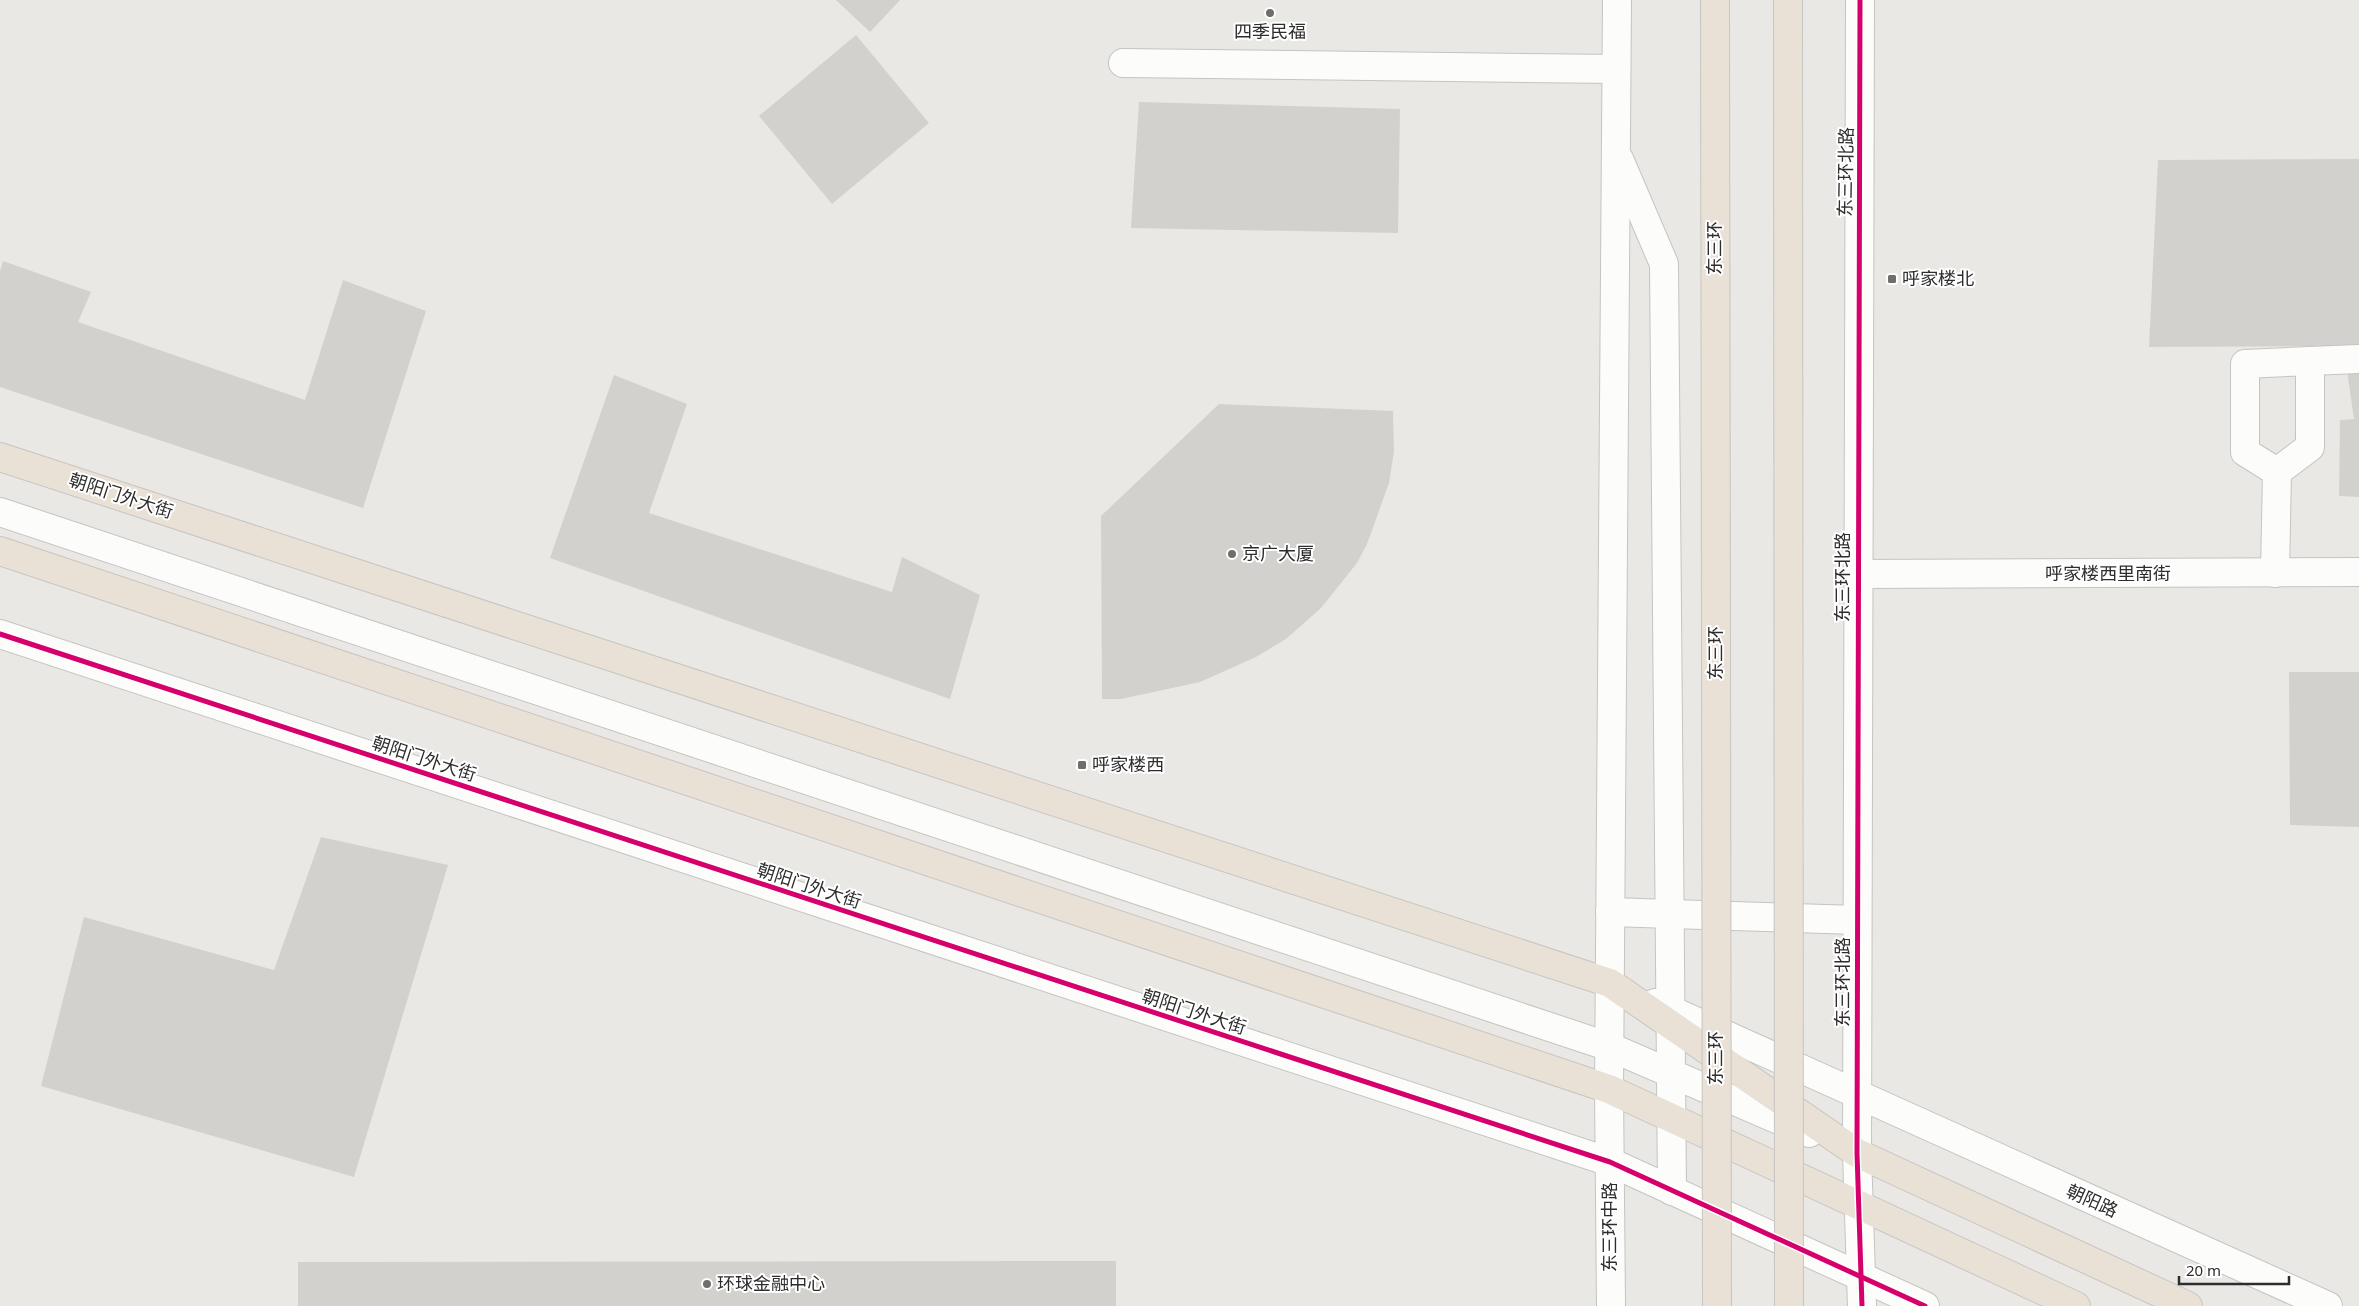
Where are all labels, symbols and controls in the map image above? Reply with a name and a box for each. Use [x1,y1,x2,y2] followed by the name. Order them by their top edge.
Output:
[1264,7,1276,19] marker: 四季民福
[1234,19,1306,43] place label: 四季民福
[1832,127,1858,217] street label: 东三环北路
[1702,221,1726,275] street label: 东三环
[1902,266,1974,290] place label: 呼家楼北
[1886,273,1898,285] marker: 呼家楼北
[66,467,176,523] street label: 朝阳门外大街
[1830,532,1854,622] street label: 东三环北路
[1242,541,1314,565] place label: 京广大厦
[1226,548,1238,560] marker: 京广大厦
[2045,561,2171,585] street label: 呼家楼西里南街
[1703,626,1727,680] street label: 东三环
[369,730,479,786] street label: 朝阳门外大街
[1092,752,1164,776] place label: 呼家楼西
[1076,759,1088,771] marker: 呼家楼西
[754,857,864,913] street label: 朝阳门外大街
[1830,937,1854,1027] street label: 东三环北路
[1139,983,1249,1039] street label: 朝阳门外大街
[1703,1031,1727,1085] street label: 东三环
[2063,1178,2122,1222] street label: 朝阳路
[1597,1182,1621,1272] street label: 东三环中路
[2179,1254,2289,1286] scale bar
[2186,1260,2221,1280] text: 20 m
[717,1271,825,1295] place label: 环球金融中心
[701,1278,713,1290] marker: 环球金融中心

